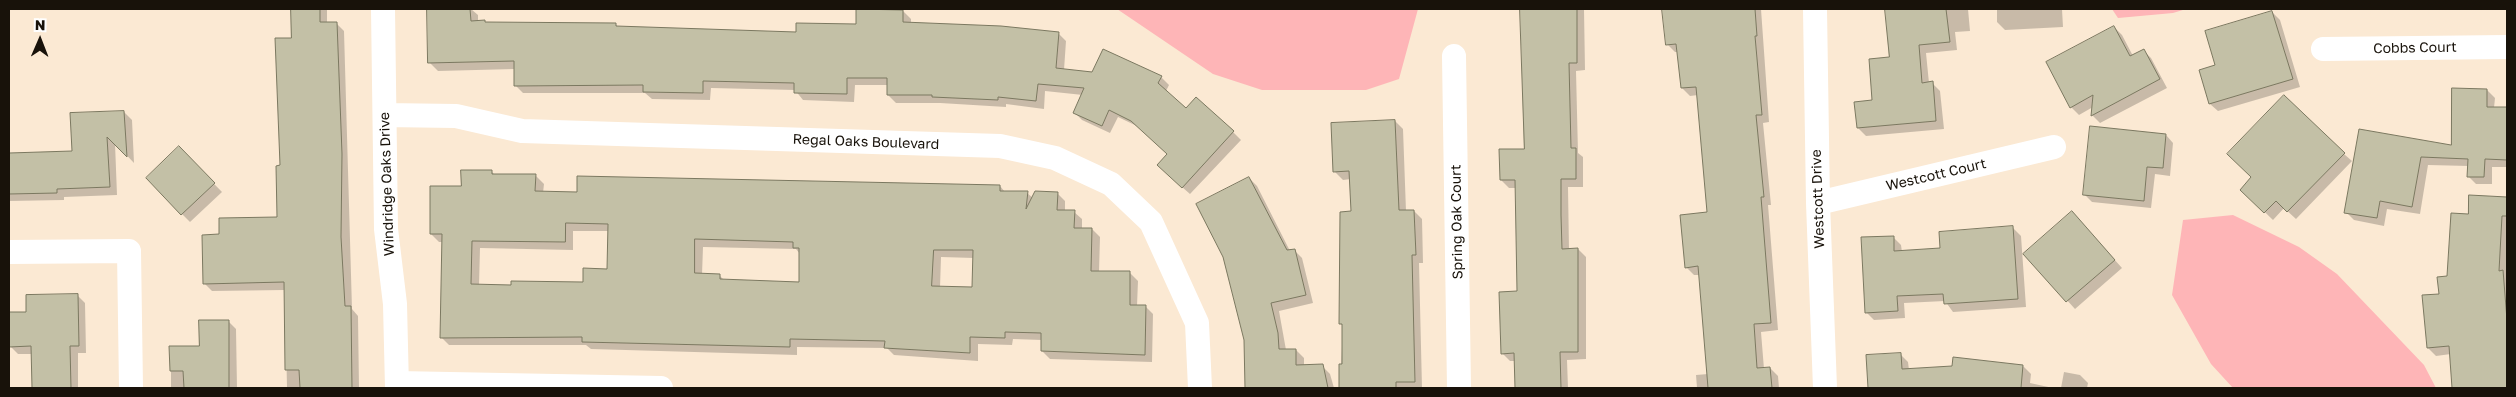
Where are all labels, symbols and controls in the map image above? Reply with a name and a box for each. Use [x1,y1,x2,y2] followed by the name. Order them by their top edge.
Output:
[15,15,65,65] north arrow
[35,16,46,33] text: N
[2373,39,2457,57] street label: Cobbs Court
[376,112,398,256] street label: Windridge Oaks Drive
[792,131,940,153] street label: Regal Oaks Boulevard
[1808,149,1828,249] street label: Westcott Drive
[1884,155,1988,195] street label: Westcott Court
[1448,164,1466,280] street label: Spring Oak Court

